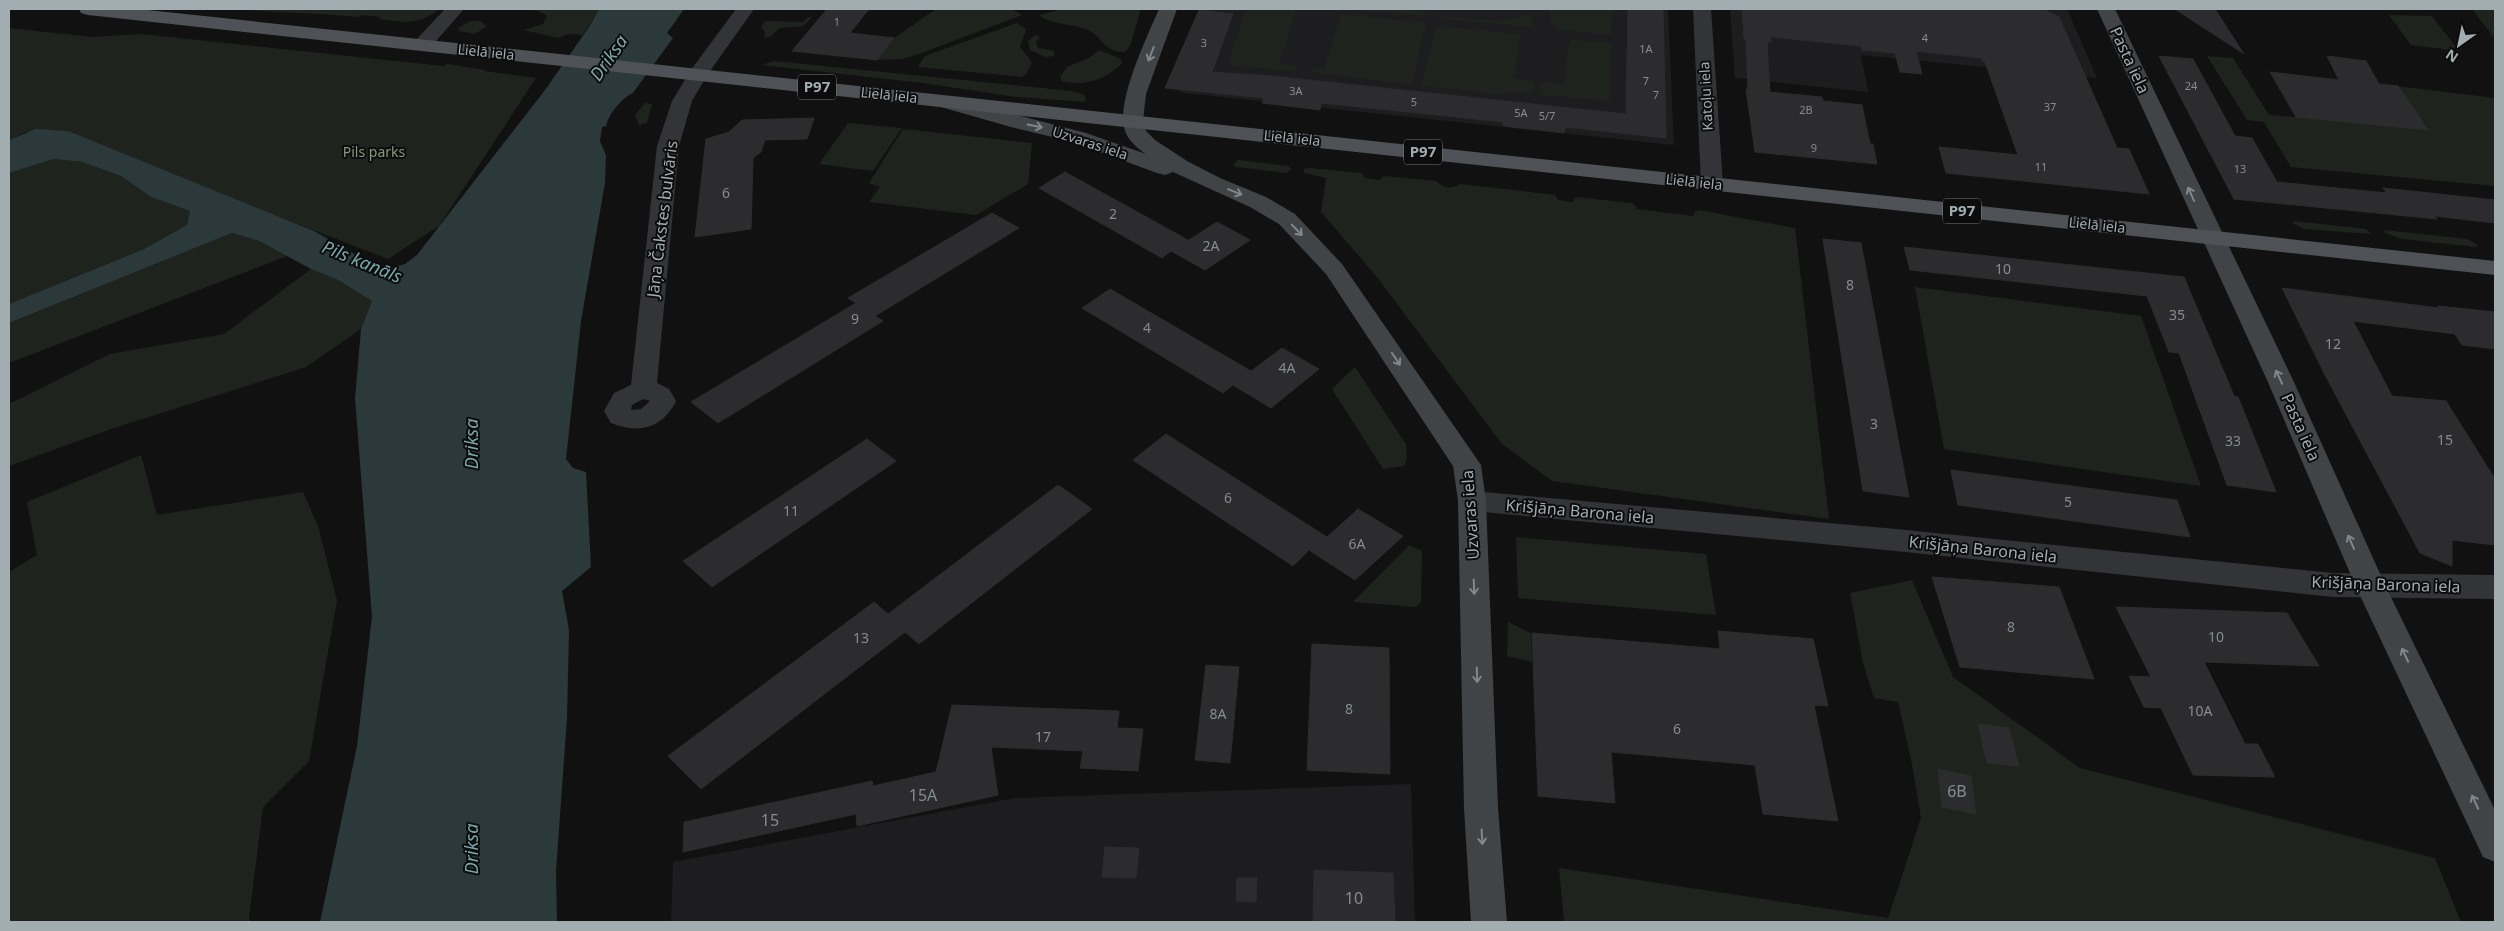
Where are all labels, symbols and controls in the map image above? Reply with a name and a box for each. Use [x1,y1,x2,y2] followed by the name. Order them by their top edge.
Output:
[834,14,840,29] house number: 1
[2434,20,2484,70] north arrow
[2105,23,2155,97] street label: Pasta iela
[584,30,633,85] water label: Driksa
[1922,30,1929,45] house number: 4
[1201,35,1207,50] house number: 3
[457,39,515,64] street label: Lielā iela
[1639,41,1654,56] house number: 1A
[2442,45,2462,67] text: N
[1146,46,1155,61] one-way arrow
[1694,61,1717,131] street label: Katoļu iela
[1643,73,1649,88] house number: 7
[798,74,836,100] road number: P97
[2185,78,2198,93] house number: 24
[860,82,918,107] street label: Lielā iela
[1289,83,1304,98] house number: 3A
[1653,87,1659,102] house number: 7
[1411,94,1417,109] house number: 5
[2044,99,2056,114] house number: 37
[1799,102,1813,117] house number: 2B
[1514,105,1529,120] house number: 5A
[1539,108,1555,123] house number: 5/7
[1050,121,1130,164] street label: Uzvaras iela
[1026,122,1042,131] one-way arrow
[1263,125,1321,150] street label: Lielā iela
[641,139,683,301] street label: Jāņa Čakstes bulvāris
[1404,140,1442,164] road number: P97
[1811,140,1817,155] house number: 9
[343,142,406,161] park label: Pils parks
[2035,159,2047,174] house number: 11
[2234,161,2246,176] house number: 13
[1665,169,1723,194] street label: Lielā iela
[722,183,730,202] house number: 6
[2186,187,2196,202] one-way arrow
[1227,188,1242,198] one-way arrow
[1943,198,1981,224] road number: P97
[1109,204,1117,223] house number: 2
[2068,212,2126,237] street label: Lielā iela
[1291,224,1303,237] one-way arrow
[319,234,406,288] water label: Pils kanāls
[1203,236,1220,255] house number: 2A
[1995,259,2011,278] house number: 10
[1846,275,1854,294] house number: 8
[2169,305,2185,324] house number: 35
[851,309,859,328] house number: 9
[1143,318,1151,337] house number: 4
[2325,334,2341,353] house number: 12
[1391,352,1401,366] one-way arrow
[1279,358,1296,377] house number: 4A
[2274,370,2284,385] one-way arrow
[2276,390,2326,464] street label: Pasta iela
[1870,414,1878,433] house number: 3
[459,419,483,469] water label: Driksa
[2437,430,2453,449] house number: 15
[2225,431,2241,450] house number: 33
[1456,470,1484,560] street label: Uzvaras iela
[1224,488,1232,507] house number: 6
[2064,492,2072,511] house number: 5
[1505,494,1655,528] street label: Krišjāņa Barona iela
[783,501,799,520] house number: 11
[1908,530,2058,568] street label: Krišjāņa Barona iela
[1349,534,1366,553] house number: 6A
[2346,535,2356,550] one-way arrow
[2311,570,2461,598] street label: Krišjāņa Barona iela
[1469,578,1479,595] one-way arrow
[2007,617,2015,636] house number: 8
[2208,627,2224,646] house number: 10
[853,628,869,647] house number: 13
[2400,648,2409,663] one-way arrow
[1472,666,1482,682] one-way arrow
[1345,699,1353,718] house number: 8
[2188,701,2213,720] house number: 10A
[1210,704,1227,723] house number: 8A
[1673,719,1681,738] house number: 6
[1035,727,1051,746] house number: 17
[1947,780,1967,802] house number: 6B
[909,784,938,806] house number: 15A
[2470,795,2479,810] one-way arrow
[761,809,779,831] house number: 15
[459,824,483,874] water label: Driksa
[1478,829,1487,845] one-way arrow
[1345,887,1363,909] house number: 10

